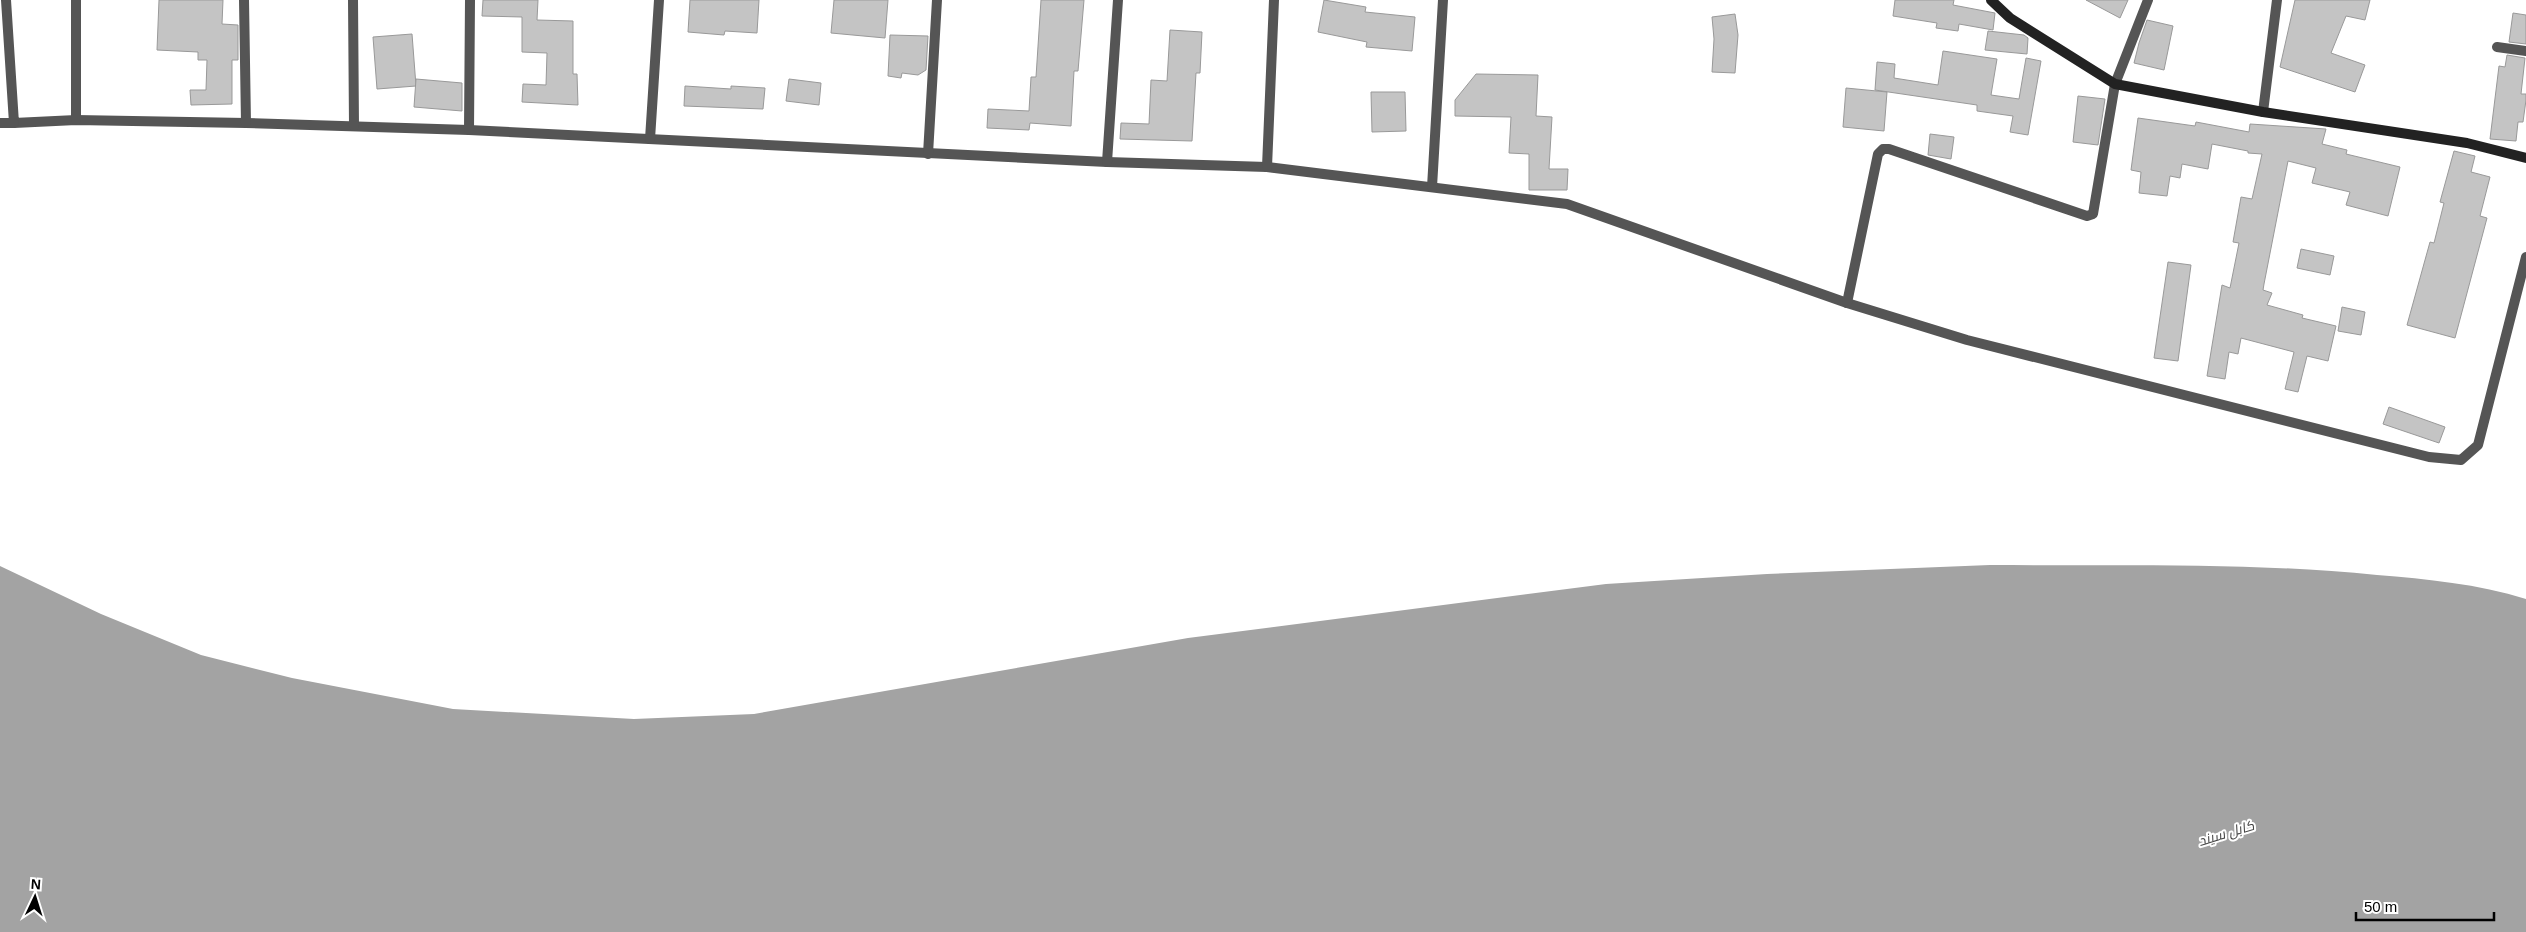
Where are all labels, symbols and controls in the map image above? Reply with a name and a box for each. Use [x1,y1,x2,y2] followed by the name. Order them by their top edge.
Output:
[2196,817,2256,850] water label: کابل سيند
[10,872,60,922] north arrow
[30,876,42,892] text: N
[2356,890,2494,922] scale bar
[2364,898,2397,915] text: 50 m

